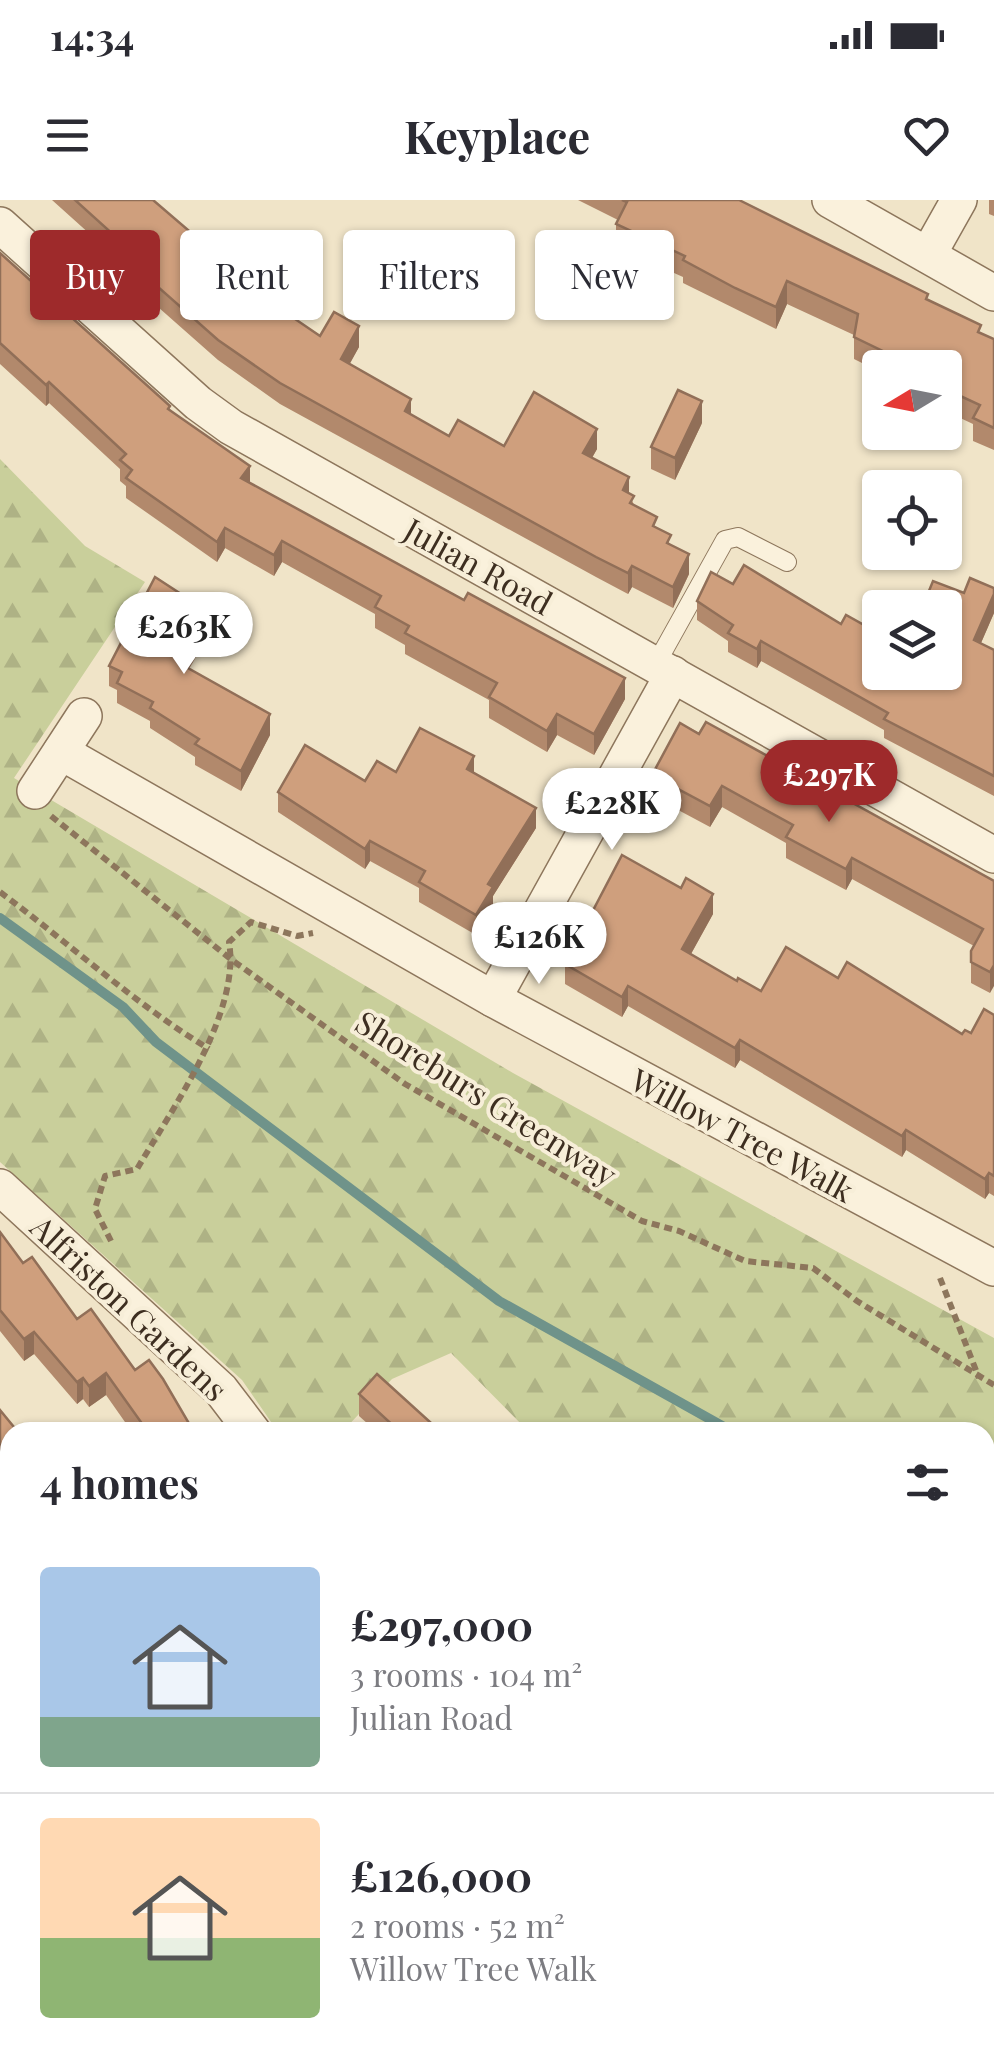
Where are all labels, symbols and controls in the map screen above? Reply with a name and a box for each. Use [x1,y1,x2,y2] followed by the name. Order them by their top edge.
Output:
[50,10,134,61] text: 14:34
[404,105,590,165] text: Keyplace
[40,108,95,163] icon: menu
[899,108,954,163] icon: heart
[30,230,160,320] chip: Buy
[180,230,323,320] chip: Rent
[343,230,515,320] chip: Filters
[535,230,674,320] chip: New
[862,350,962,450] north arrow
[862,350,962,690] map controls
[862,470,962,570] button: locate
[396,506,561,623] street label: Julian Road
[862,590,962,690] button: layers
[114,592,254,677] pin: £263K
[137,603,231,646] text: £263K
[759,740,899,825] pin: £297K
[783,751,875,794] text: £297K
[542,768,682,853] pin: £228K
[564,779,660,822] text: £228K
[469,902,609,987] pin: £126K
[494,913,584,956] text: £126K
[348,999,626,1195] street label: Shoreburs Greenway
[623,1057,862,1211] street label: Willow Tree Walk
[22,1204,237,1409] street label: Alfriston Gardens
[40,1454,199,1510] text: 4 homes
[900,1455,955,1510] icon: filters
[350,1596,533,1652] text: £297,000
[120,1607,240,1727] icon: home
[350,1652,582,1695] text: 3 rooms · 104 m²
[350,1695,513,1738] text: Julian Road
[350,1847,532,1903] text: £126,000
[120,1858,240,1978] icon: home
[350,1903,565,1946] text: 2 rooms · 52 m²
[350,1946,597,1989] text: Willow Tree Walk

